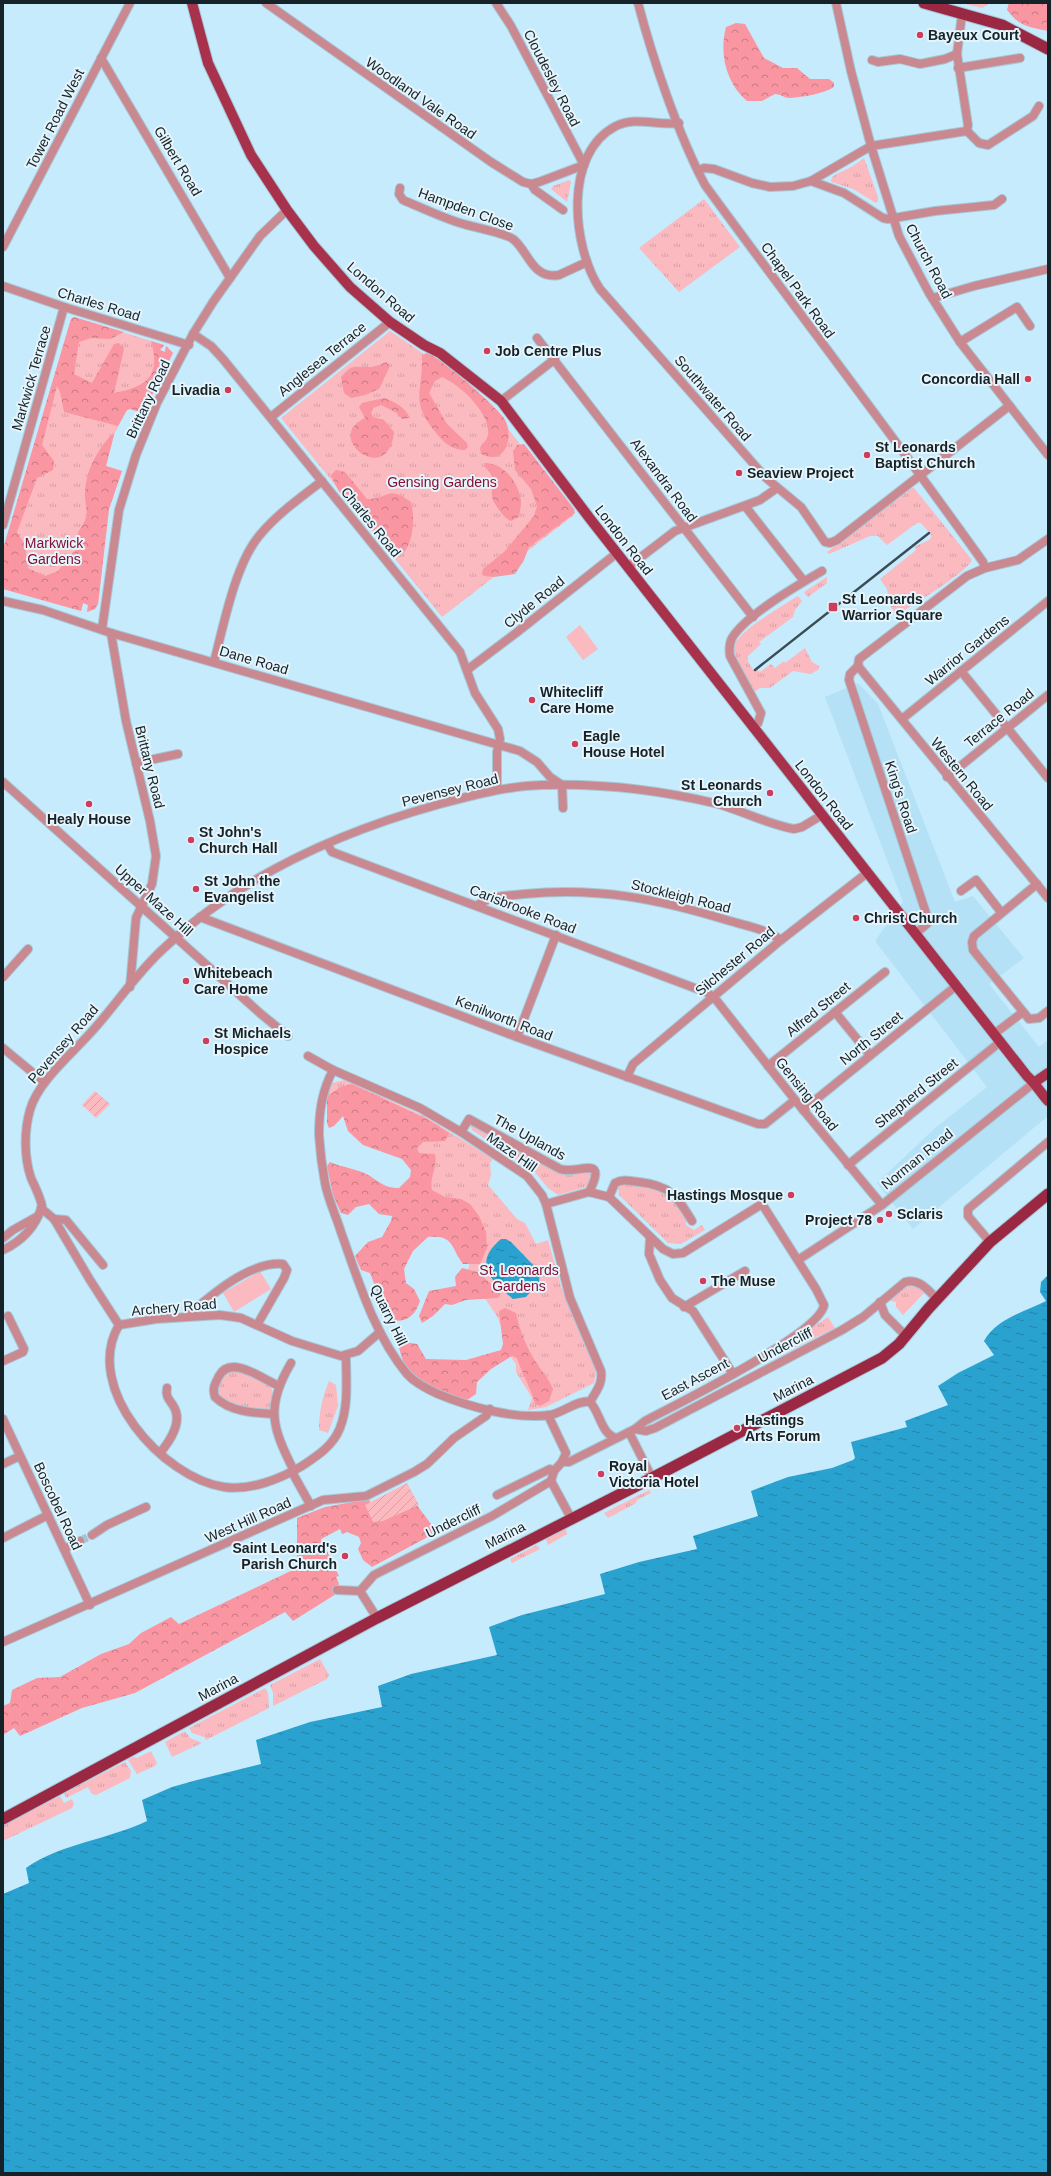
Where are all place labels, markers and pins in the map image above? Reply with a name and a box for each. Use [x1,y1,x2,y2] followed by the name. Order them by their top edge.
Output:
[928,27,1019,43] place label: Bayeux Court
[915,30,925,40] marker: Bayeux Court
[495,343,602,359] place label: Job Centre Plus
[482,346,492,356] marker: Job Centre Plus
[921,371,1020,387] place label: Concordia Hall
[1023,374,1033,384] marker: Concordia Hall
[172,382,220,398] place label: Livadia
[223,385,233,395] marker: Livadia
[875,439,975,471] place label: St Leonards Baptist Church
[862,450,872,460] marker: St Leonards Baptist Church
[747,465,854,481] place label: Seaview Project
[734,468,744,478] marker: Seaview Project
[842,591,943,623] place label: St Leonards Warrior Square
[827,601,839,613] marker: St Leonards Warrior Square
[540,684,614,716] place label: Whitecliff Care Home
[527,695,537,705] marker: Whitecliff Care Home
[583,728,665,760] place label: Eagle House Hotel
[570,739,580,749] marker: Eagle House Hotel
[681,777,762,809] place label: St Leonards Church
[765,788,775,798] marker: St Leonards Church
[84,799,94,809] marker: Healy House
[47,811,131,827] place label: Healy House
[199,824,278,856] place label: St John's Church Hall
[186,835,196,845] marker: St John's Church Hall
[204,873,280,905] place label: St John the Evangelist
[191,884,201,894] marker: St John the Evangelist
[864,910,957,926] place label: Christ Church
[851,913,861,923] marker: Christ Church
[194,965,273,997] place label: Whitebeach Care Home
[181,976,191,986] marker: Whitebeach Care Home
[214,1025,291,1057] place label: St Michaels Hospice
[201,1036,211,1046] marker: St Michaels Hospice
[667,1187,783,1203] place label: Hastings Mosque
[786,1190,796,1200] marker: Hastings Mosque
[897,1206,943,1222] place label: Sclaris
[884,1209,894,1219] marker: Sclaris
[805,1212,872,1228] place label: Project 78
[875,1215,885,1225] marker: Project 78
[711,1273,776,1289] place label: The Muse
[698,1276,708,1286] marker: The Muse
[745,1412,820,1444] place label: Hastings Arts Forum
[732,1423,742,1433] marker: Hastings Arts Forum
[609,1458,699,1490] place label: Royal Victoria Hotel
[596,1469,606,1479] marker: Royal Victoria Hotel
[233,1540,337,1572] place label: Saint Leonard's Parish Church
[340,1551,350,1561] marker: Saint Leonard's Parish Church

